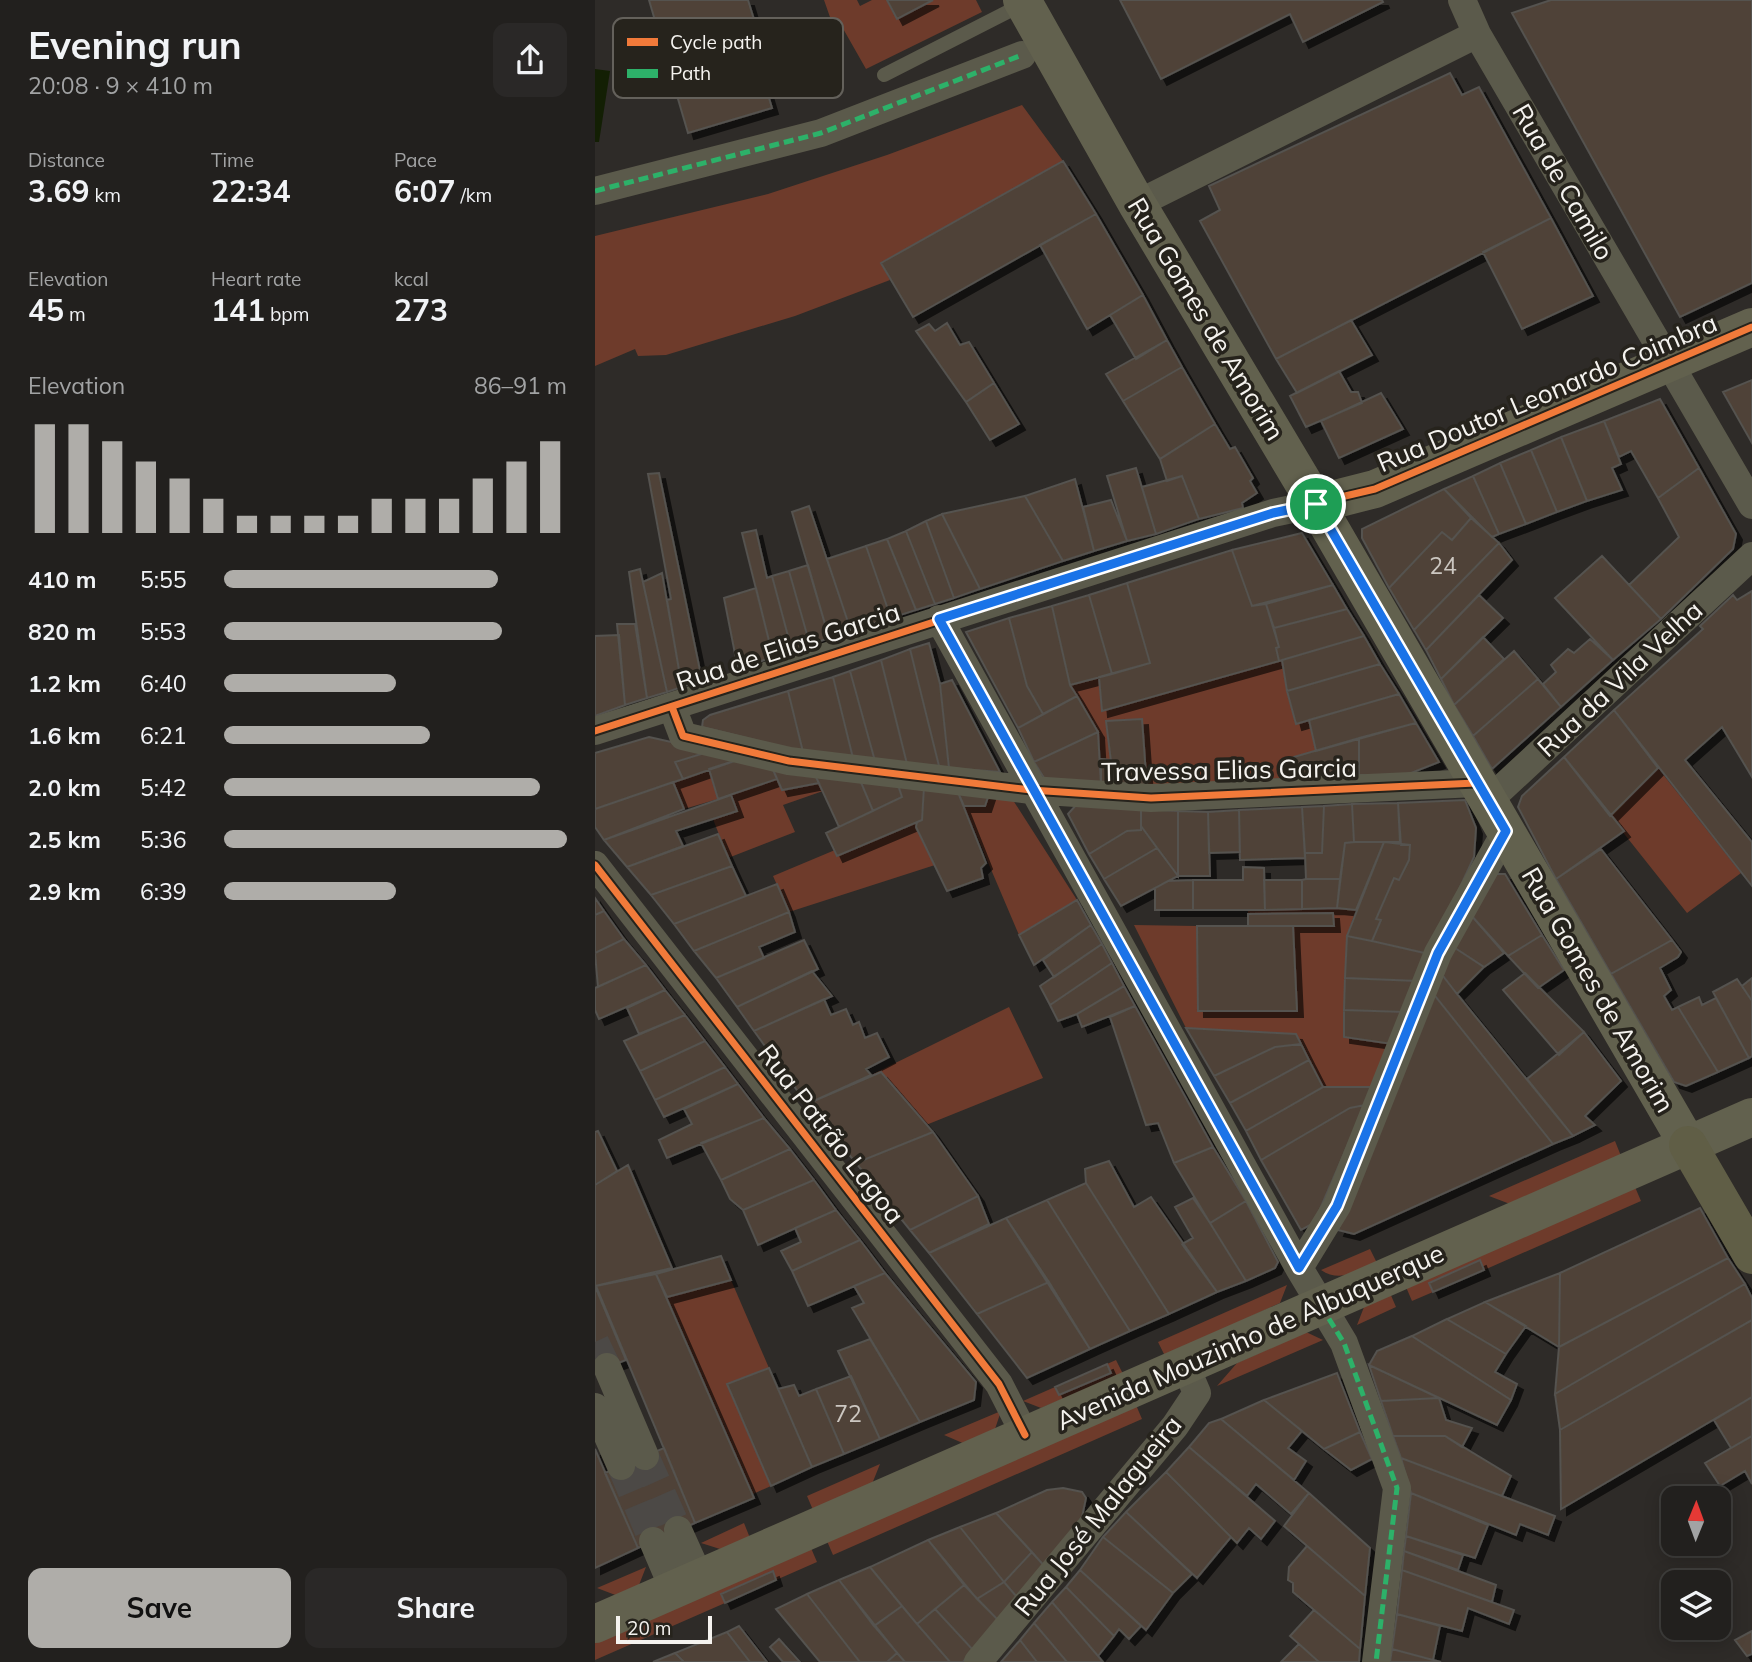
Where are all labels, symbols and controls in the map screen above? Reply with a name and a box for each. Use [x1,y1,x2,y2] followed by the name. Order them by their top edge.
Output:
[613,18,843,98] legend
[28,21,242,69] text: Evening run
[493,23,567,97] button: share
[670,30,762,54] text: Cycle path
[670,61,711,85] text: Path
[28,71,213,100] text: 20:08 · 9 × 410 m
[1505,98,1621,266] street label: Rua de Camilo
[28,148,105,172] text: Distance
[211,148,254,172] text: Time
[394,148,437,172] text: Pace
[28,172,89,210] text: 3.69
[211,172,290,210] text: 22:34
[394,172,455,210] text: 6:07
[89,183,121,207] text: km
[455,183,492,207] text: /km
[1121,191,1292,446] street label: Rua Gomes de Amorim
[28,267,108,291] text: Elevation
[211,267,301,291] text: Heart rate
[394,267,429,291] text: kcal
[28,291,64,329] text: 45
[211,291,265,329] text: 141
[394,291,448,329] text: 273
[64,302,86,326] text: m
[265,302,309,326] text: bpm
[1372,306,1722,479] street label: Rua Doutor Leonardo Coimbra
[28,371,125,400] text: Elevation
[474,371,567,400] text: 86–91 m
[1286,474,1346,534] pin
[1297,485,1335,523] icon: arrive
[1429,551,1457,580] house number: 24
[28,565,96,594] text: 410 m
[140,565,187,594] text: 5:55
[1530,594,1709,764] street label: Rua da Vila Velha
[672,595,904,698] street label: Rua de Elias Garcia
[28,617,96,646] text: 820 m
[140,617,187,646] text: 5:53
[28,669,101,698] text: 1.2 km
[140,669,187,698] text: 6:40
[28,721,101,750] text: 1.6 km
[140,721,187,750] text: 6:21
[1101,751,1357,788] street label: Travessa Elias Garcia
[28,773,101,802] text: 2.0 km
[140,773,187,802] text: 5:42
[28,825,101,854] text: 2.5 km
[140,825,187,854] text: 5:36
[1515,861,1682,1118] street label: Rua Gomes de Amorim
[28,877,101,906] text: 2.9 km
[140,877,187,906] text: 6:39
[751,1037,912,1230] street label: Rua Patrão Lagoa
[1051,1236,1449,1437] street label: Avenida Mouzinho de Albuquerque
[834,1399,862,1428] house number: 72
[1007,1409,1189,1623] street label: Rua José Malagueira
[1661,1486,1731,1556] north arrow
[1661,1486,1731,1640] map controls
[28,1568,291,1648] button: Save
[305,1568,567,1648] button: Share
[1661,1570,1731,1640] button: layers
[616,1613,712,1645] scale bar
[627,1616,671,1640] text: 20 m

